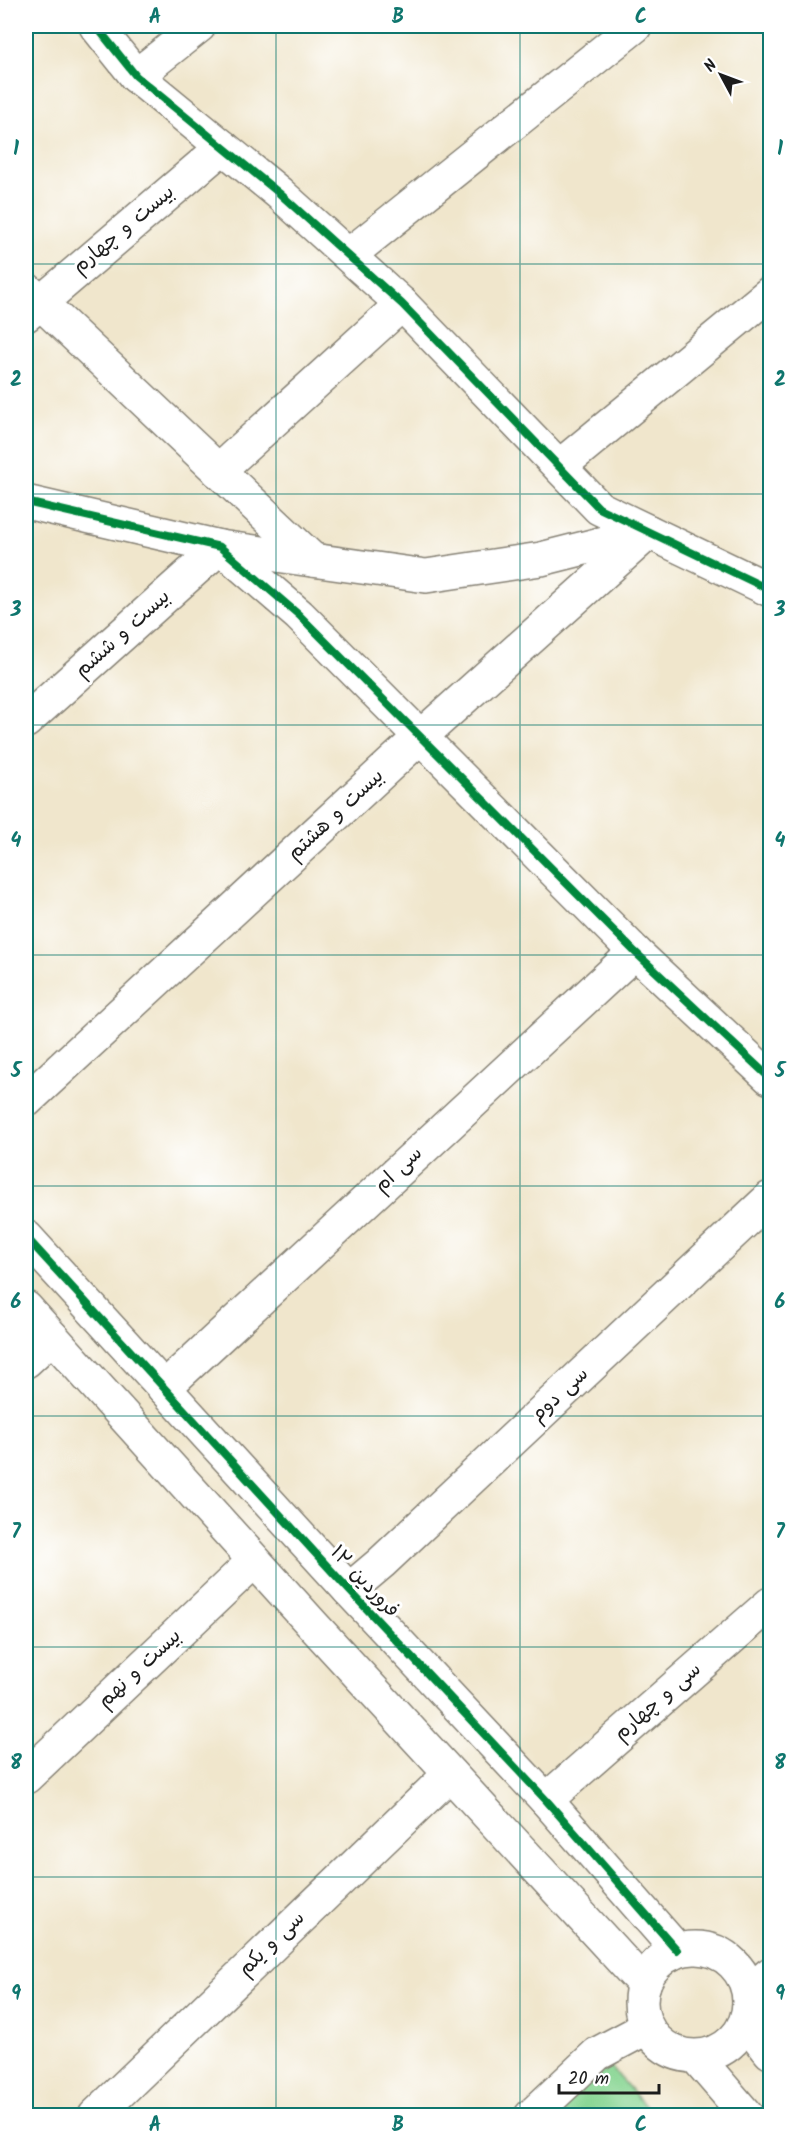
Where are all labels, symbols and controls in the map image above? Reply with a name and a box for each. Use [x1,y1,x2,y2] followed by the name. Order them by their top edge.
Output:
[149,2,161,34] text: A
[392,2,404,34] text: B
[635,2,647,34] text: C
[691,45,751,105] north arrow
[698,54,724,78] text: N
[13,134,19,166] text: 1
[777,134,783,166] text: 1
[66,177,182,283] street label: بیست و چهارم
[10,365,22,397] text: 2
[774,365,786,397] text: 2
[68,582,178,686] street label: بیست و ششم
[10,595,22,627] text: 3
[774,595,786,627] text: 3
[280,761,392,869] street label: بیست و هشتم
[11,826,22,858] text: 4
[775,826,786,858] text: 4
[10,1056,23,1088] text: 5
[774,1056,787,1088] text: 5
[367,1139,431,1201] street label: سی ام
[11,1287,22,1319] text: 6
[775,1287,786,1319] text: 6
[524,1359,596,1431] street label: سی دوم
[11,1517,21,1549] text: 7
[775,1517,785,1549] text: 7
[322,1538,406,1626] street label: ۱۲ فروردین
[91,1621,189,1717] street label: بیست و نهم
[607,1655,709,1749] street label: سی و چهارم
[10,1748,22,1780] text: 8
[774,1748,786,1780] text: 8
[231,1904,313,1984] street label: سی و یکم
[11,1979,21,2011] text: 9
[775,1979,785,2011] text: 9
[559,2057,660,2095] scale bar
[568,2065,609,2094] text: 20 m
[149,2110,161,2141] text: A
[392,2110,404,2141] text: B
[635,2110,647,2141] text: C

